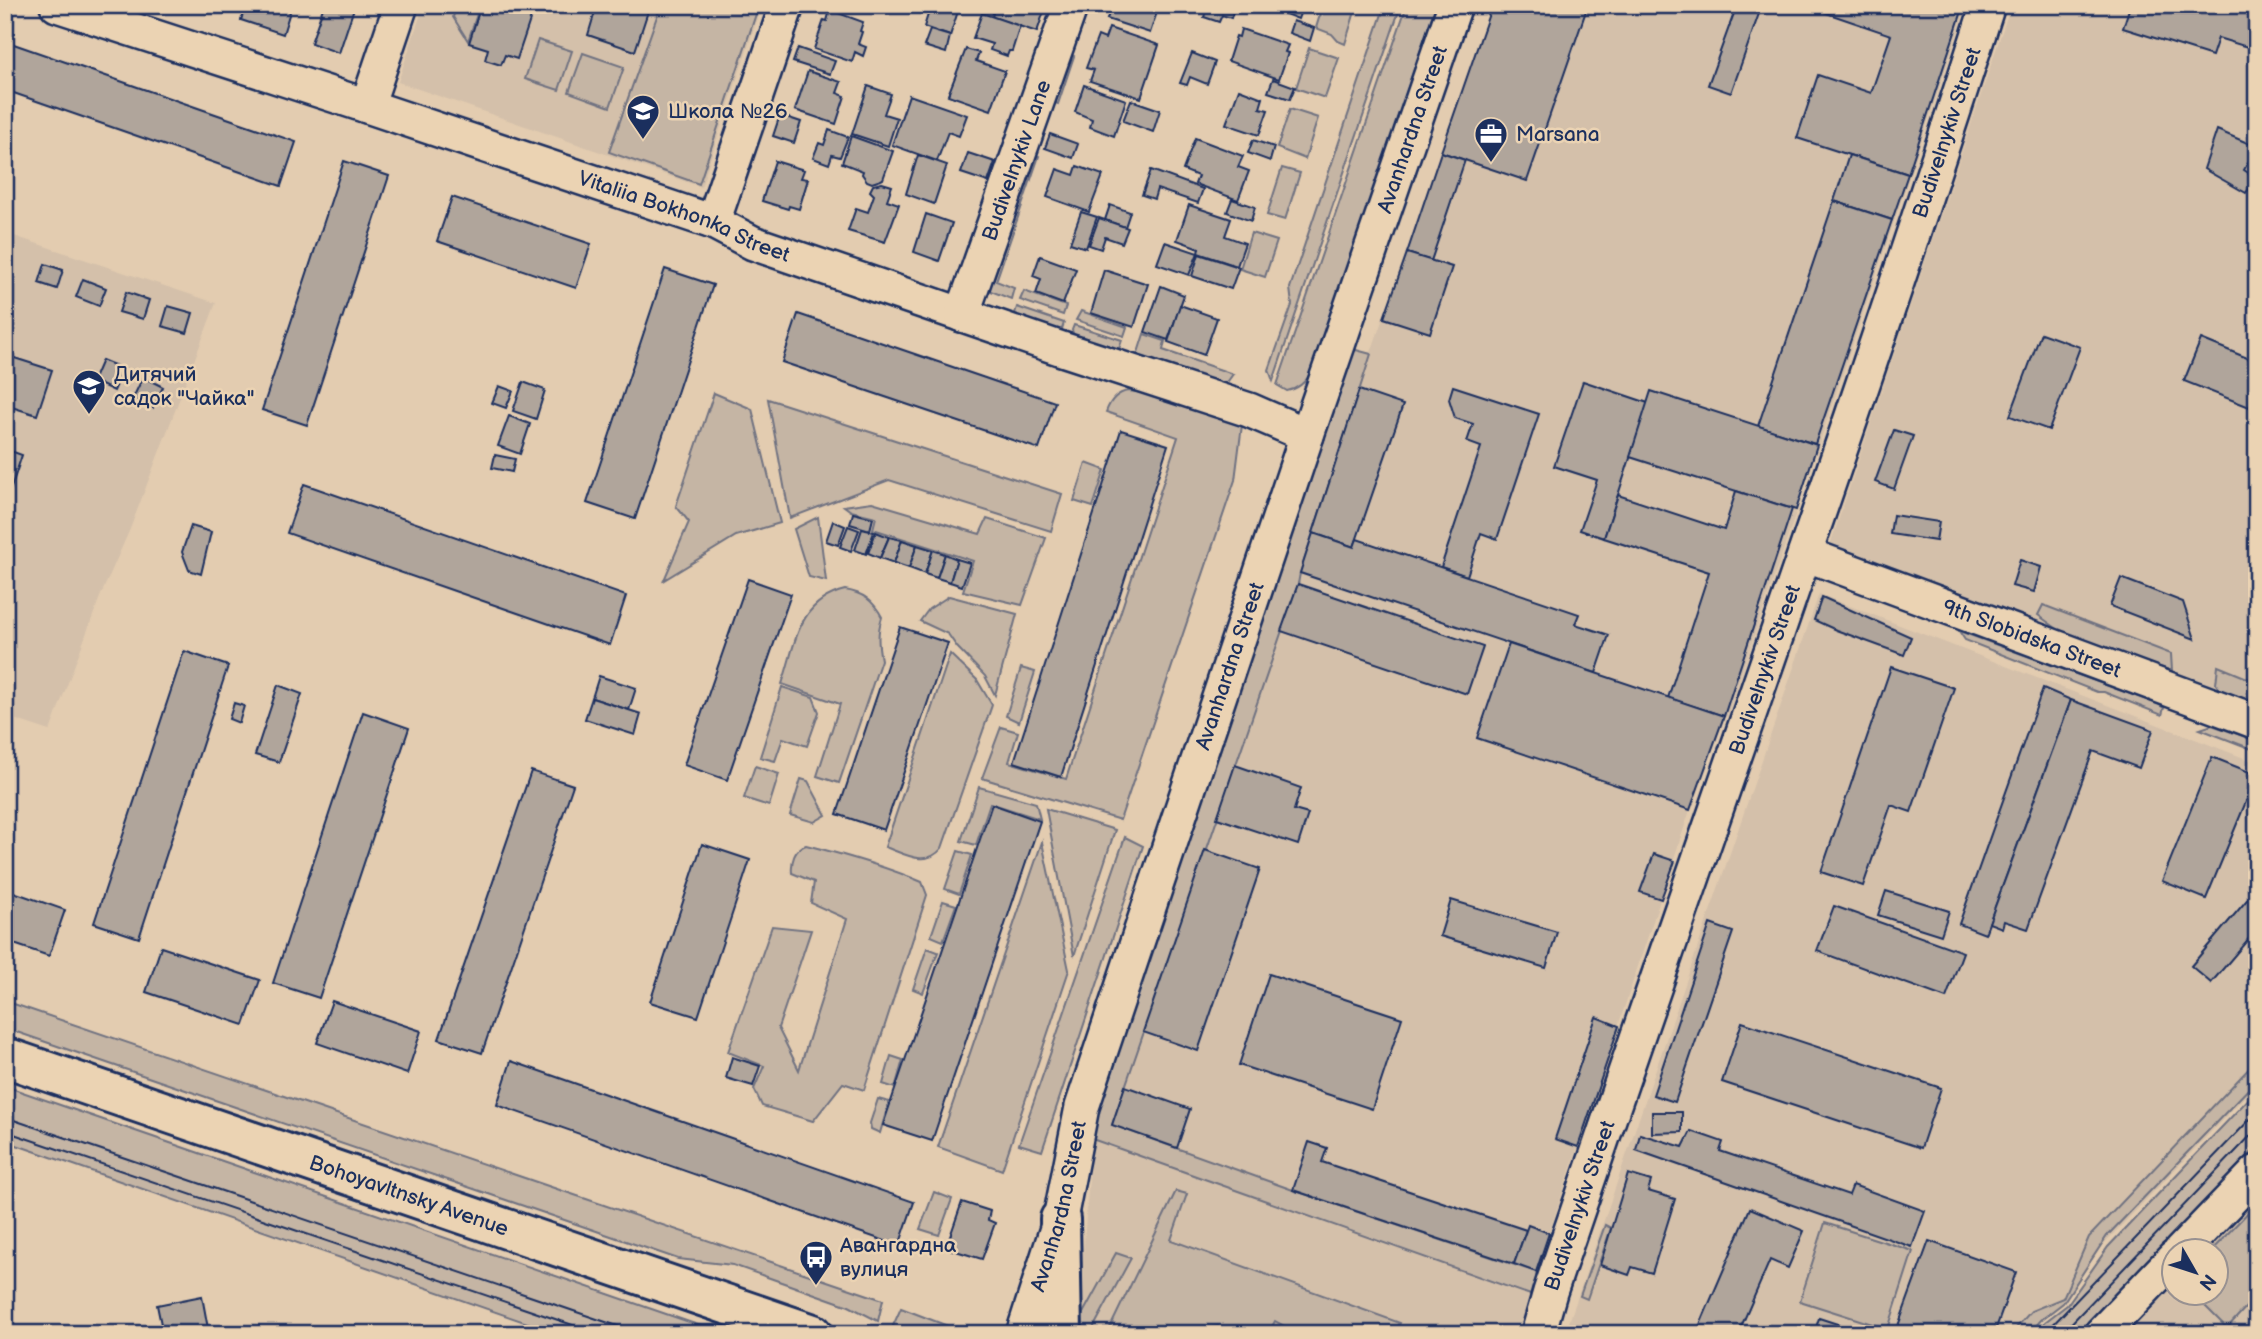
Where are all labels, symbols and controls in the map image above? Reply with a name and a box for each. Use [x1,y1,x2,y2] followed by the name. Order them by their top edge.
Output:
[1372,42,1453,216] street label: Avanhardna Street
[1907,44,1986,221] street label: Budivelnykiv Street
[977,77,1056,244] street label: Budivelnykiv Lane
[624,92,662,141] school or university icon: Школа №26
[668,99,788,124] place label: Школа №26
[1472,115,1510,164] office icon: Marsana
[1516,122,1600,147] place label: Marsana
[575,165,794,267] street label: Vitaliia Bokhonka Street
[114,362,255,411] place label: Дитячий садок "Чайка"
[70,367,108,416] school or university icon: Дитячий садок "Чайка"
[1190,578,1270,753] street label: Avanhardna Street
[1724,581,1806,758] street label: Budivelnykiv Street
[1939,594,2125,683] street label: 9th Slobidska Street
[1539,1117,1620,1294] street label: Budivelnykiv Street
[1025,1118,1092,1295] street label: Avanhardna Street
[306,1150,512,1241] street label: Bohoyavltnsky Avenue
[839,1233,957,1282] place label: Авангардна вулиця
[797,1238,835,1287] bus stop icon: Авангардна вулиця
[2160,1238,2230,1308] north arrow
[2194,1269,2220,1295] text: N

